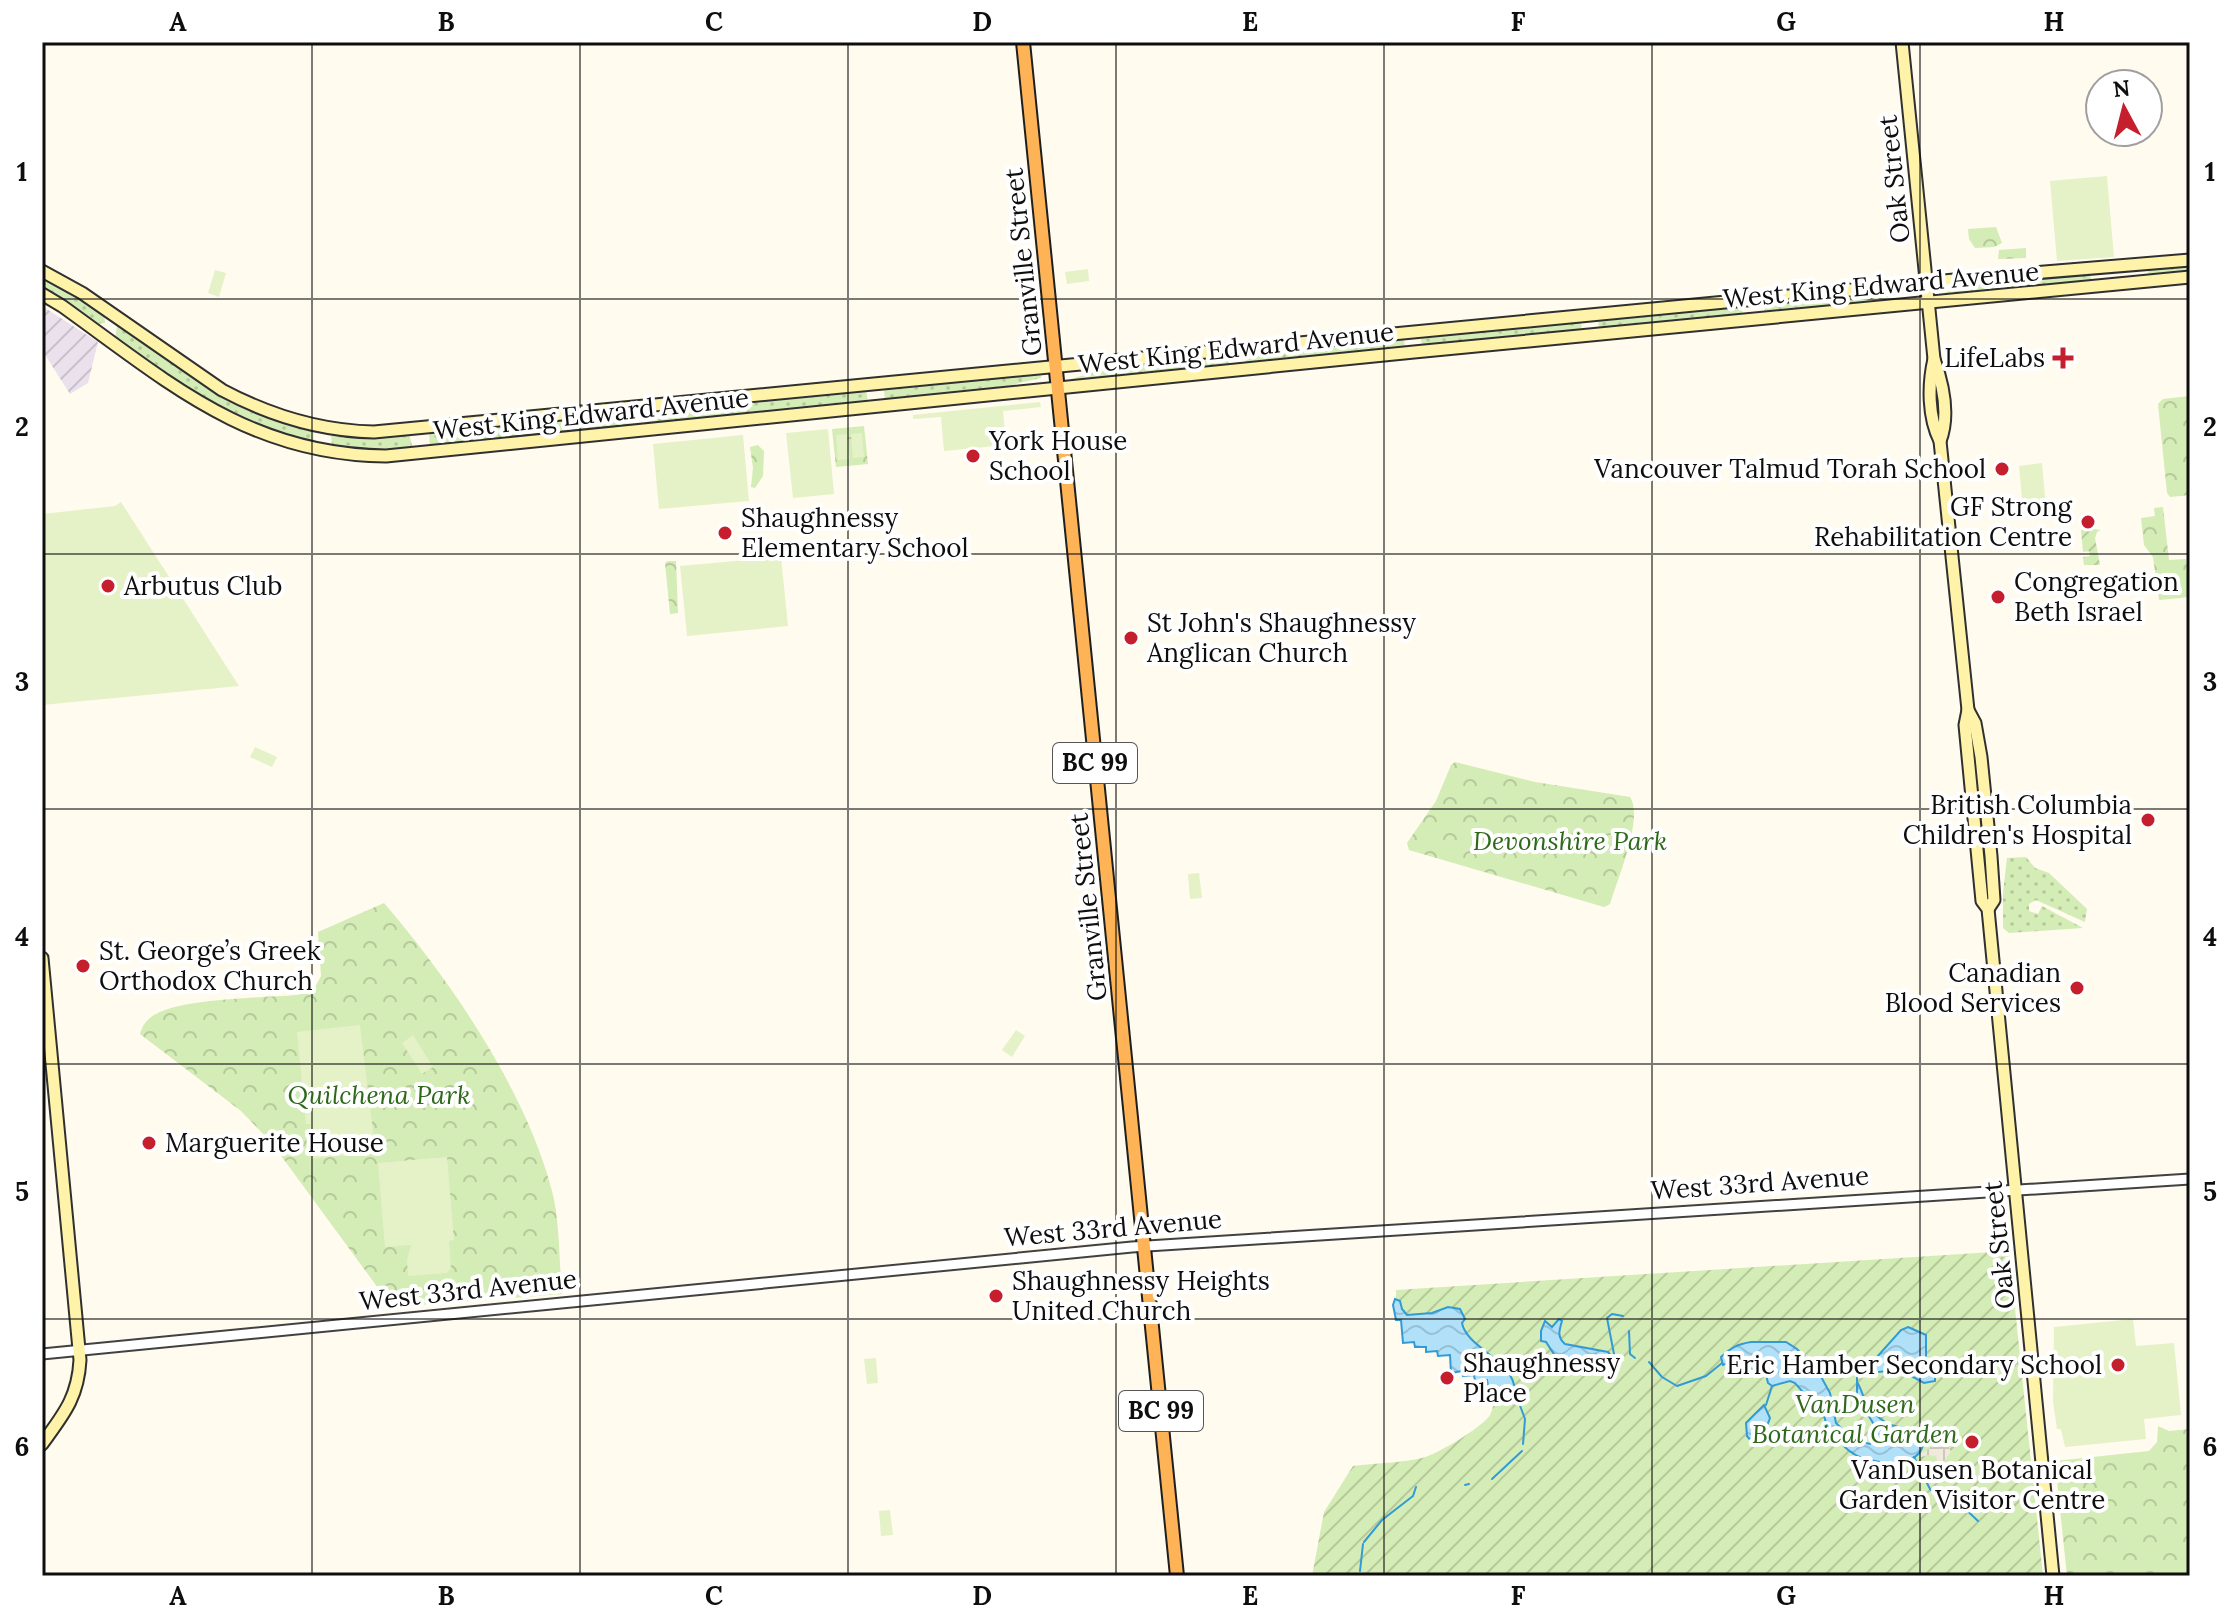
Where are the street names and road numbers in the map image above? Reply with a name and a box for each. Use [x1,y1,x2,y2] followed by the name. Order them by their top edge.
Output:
[1870,113,1917,245] street label: Oak Street
[996,166,1049,358] street label: Granville Street
[1722,254,2040,315] street label: West King Edward Avenue
[1076,315,1395,380] street label: West King Edward Avenue
[431,381,750,446] street label: West King Edward Avenue
[1053,743,1137,783] road number: BC 99
[1061,811,1114,1003] street label: Granville Street
[1650,1158,1870,1207] street label: West 33rd Avenue
[1975,1179,2022,1311] street label: Oak Street
[1003,1202,1223,1253] street label: West 33rd Avenue
[358,1262,578,1317] street label: West 33rd Avenue
[1119,1391,1203,1431] road number: BC 99

